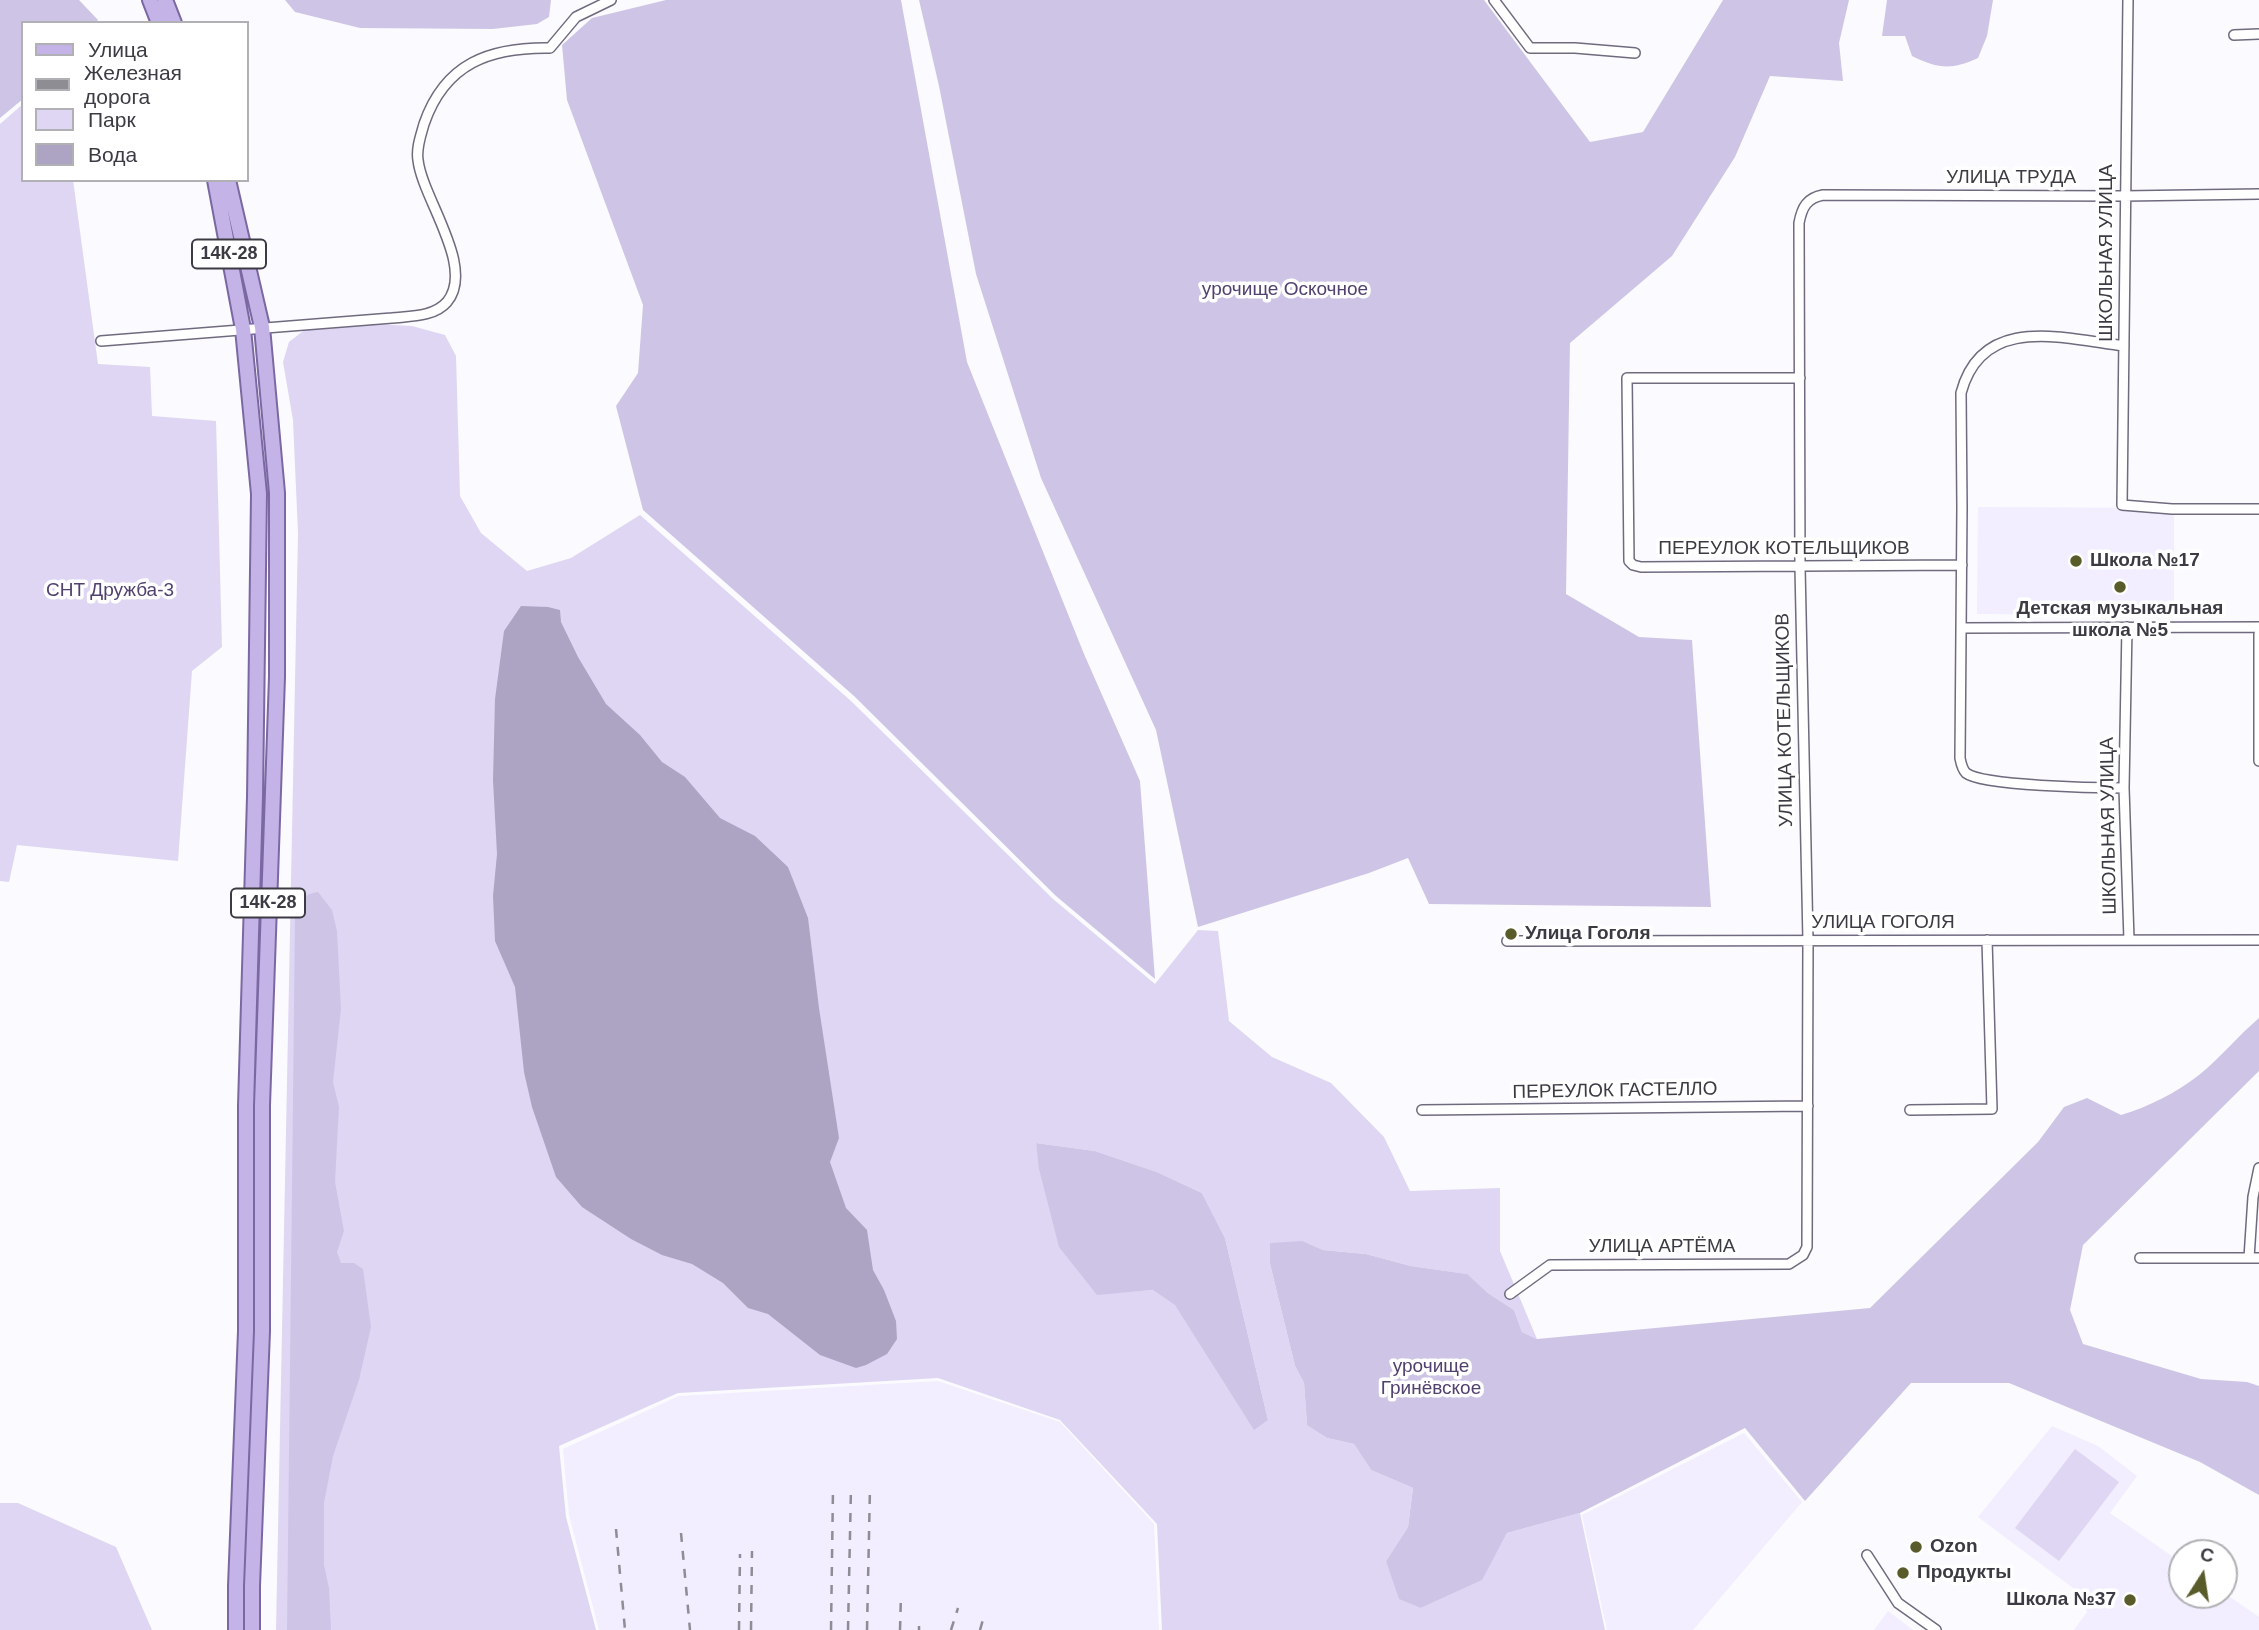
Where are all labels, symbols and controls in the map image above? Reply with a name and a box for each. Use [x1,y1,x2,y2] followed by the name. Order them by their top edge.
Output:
[21,21,248,182] legend
[88,38,148,61] text: Улица
[84,61,182,108] text: Железная дорога
[88,108,136,131] text: Парк
[88,143,137,166] text: Вода
[2096,164,2118,342] street label: ШКОЛЬНАЯ УЛИЦА
[1946,167,2076,189] street label: УЛИЦА ТРУДА
[192,240,266,268] road number: 14К-28
[1202,279,1368,301] park label: урочище Оскочное
[1658,538,1910,560] street label: ПЕРЕУЛОК КОТЕЛЬЩИКОВ
[2090,550,2200,572] place label: Школа №17
[2068,553,2084,569] marker: Школа №17
[2112,579,2128,595] marker: Детская музыкальная школа №5
[46,580,174,602] park label: СНТ Дружба-3
[2017,598,2223,642] place label: Детская музыкальная школа №5
[1772,613,1798,827] street label: УЛИЦА КОТЕЛЬЩИКОВ
[2096,737,2122,915] street label: ШКОЛЬНАЯ УЛИЦА
[231,888,305,918] road number: 14К-28
[1811,912,1955,934] street label: УЛИЦА ГОГОЛЯ
[1525,923,1651,945] place label: Улица Гоголя
[1503,926,1519,942] marker: Улица Гоголя
[1512,1078,1718,1104] street label: ПЕРЕУЛОК ГАСТЕЛЛО
[1589,1236,1735,1258] street label: УЛИЦА АРТЁМА
[1381,1356,1481,1400] park label: урочище Гринёвское
[1930,1536,1977,1558] place label: Ozon
[1908,1539,1924,1555] marker: Ozon
[2168,1539,2238,1609] north arrow
[2198,1543,2216,1567] text: С
[1917,1562,2012,1584] place label: Продукты
[1895,1565,1911,1581] marker: Продукты
[2006,1589,2116,1611] place label: Школа №37
[2122,1592,2138,1608] marker: Школа №37

